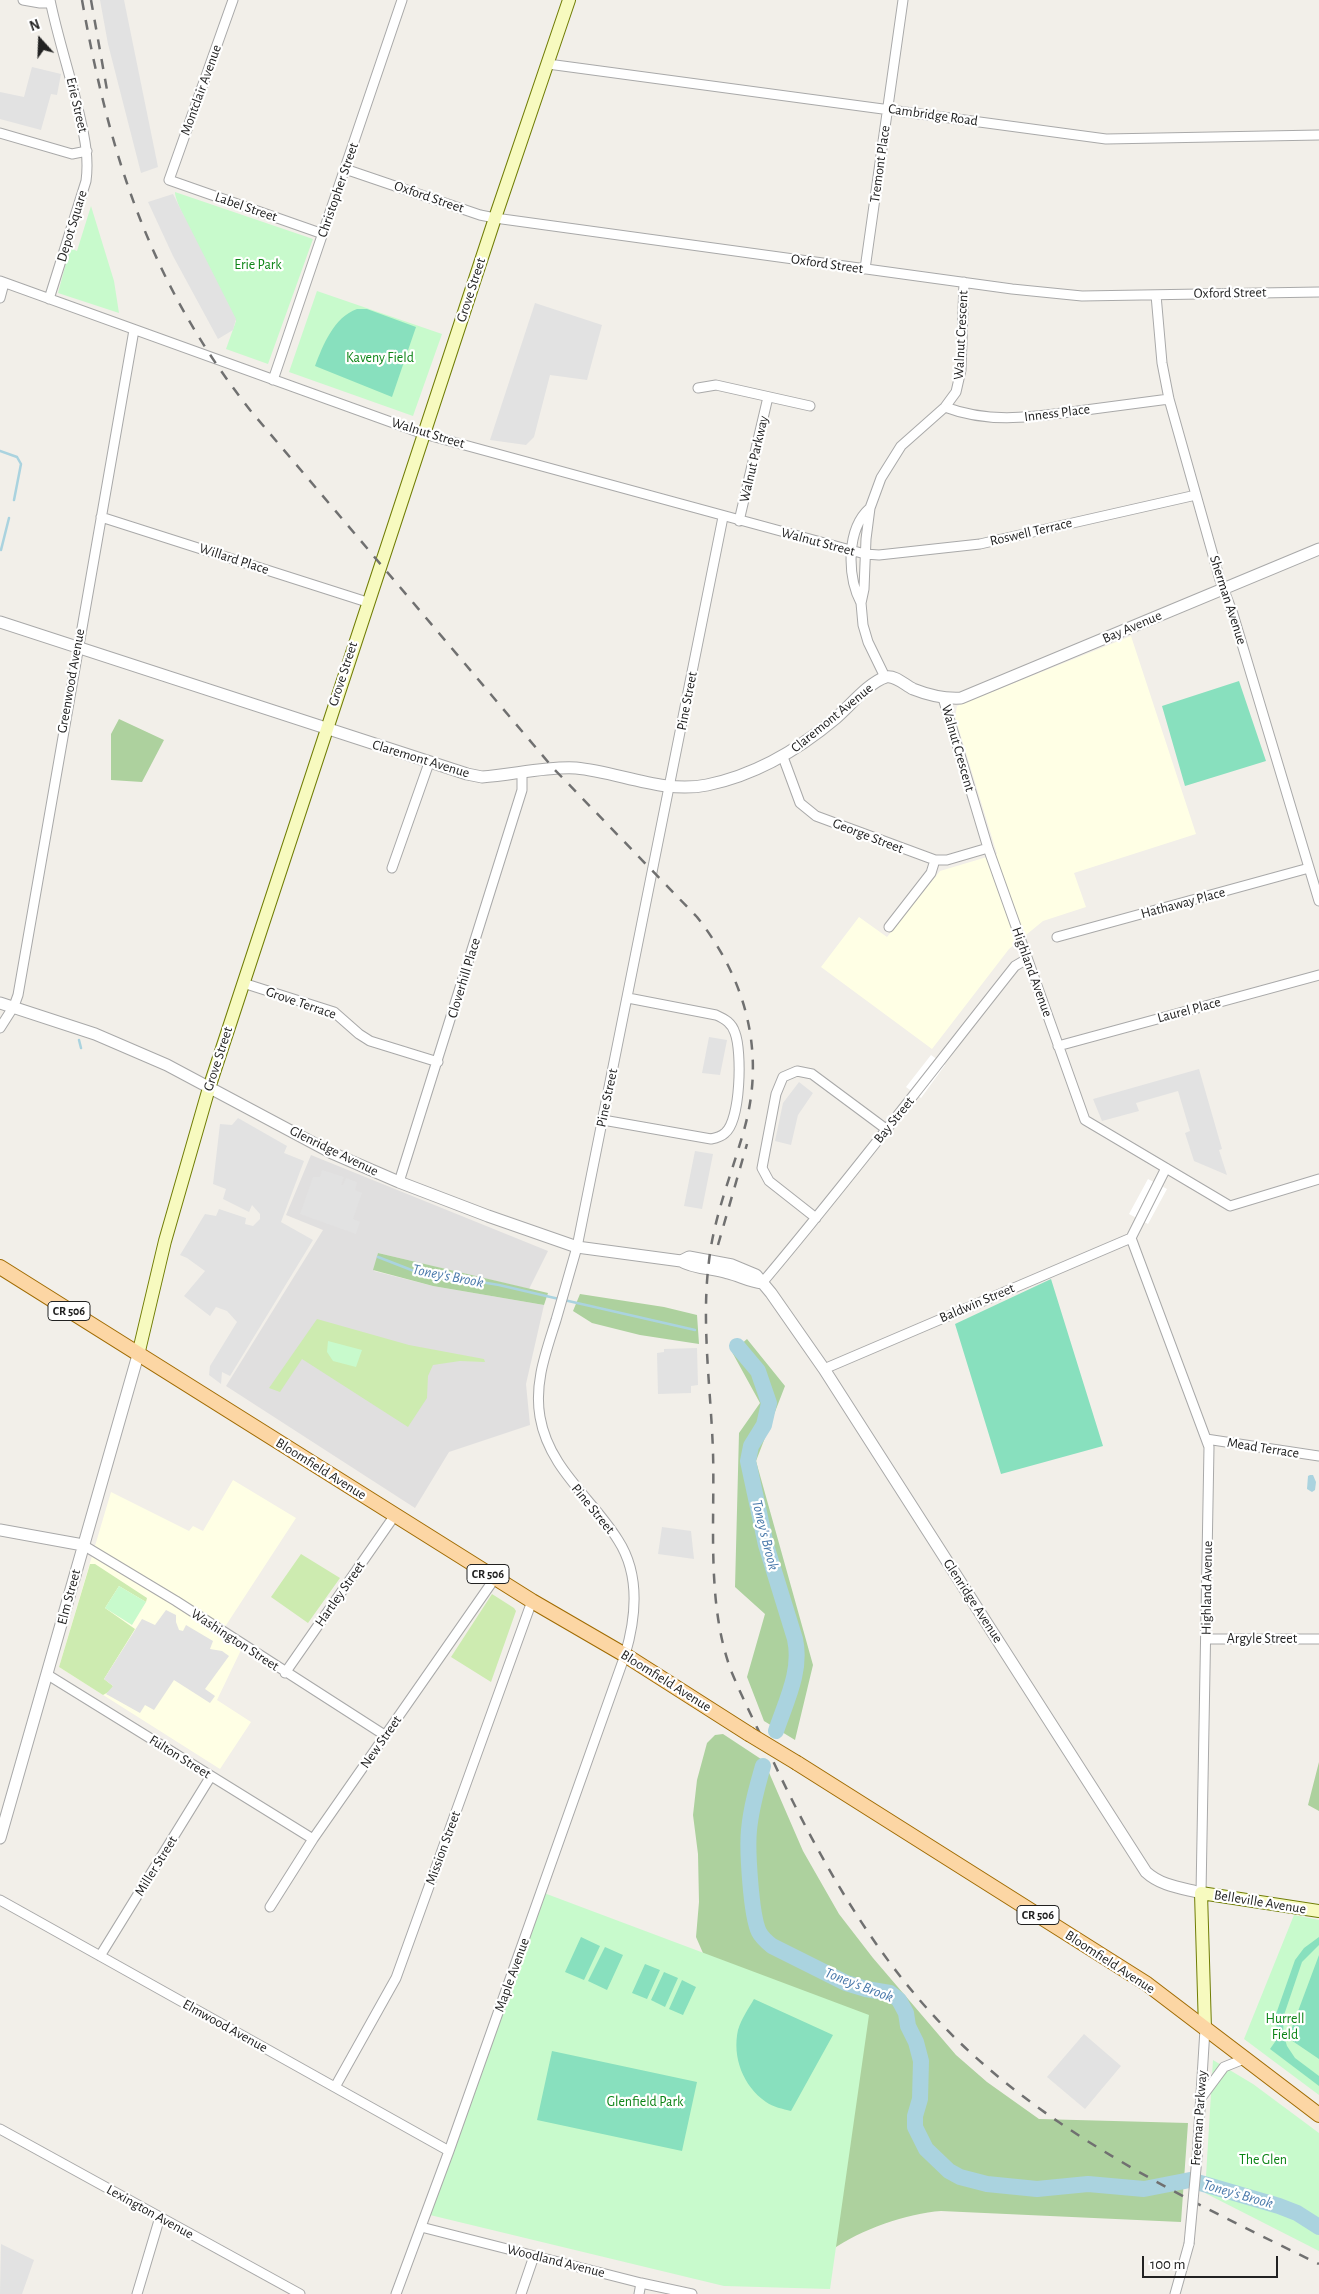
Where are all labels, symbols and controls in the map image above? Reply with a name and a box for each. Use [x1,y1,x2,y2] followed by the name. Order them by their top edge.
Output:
[15,15,65,65] north arrow
[28,18,42,34] text: N
[177,42,225,138] street label: Montclair Avenue
[62,76,92,134] street label: Erie Street
[887,100,979,130] street label: Cambridge Road
[866,124,894,204] street label: Tremont Place
[314,140,362,240] street label: Christopher Street
[392,177,466,217] street label: Oxford Street
[53,188,91,264] street label: Depot Square
[213,189,279,225] street label: Label Street
[790,251,864,277] street label: Oxford Street
[453,256,489,324] street label: Grove Street
[234,257,282,273] park label: Erie Park
[1193,284,1267,302] street label: Oxford Street
[950,290,972,380] street label: Walnut Crescent
[346,350,414,366] park label: Kaveny Field
[1023,401,1091,425] street label: Inness Place
[389,414,467,452] street label: Walnut Street
[736,414,772,504] street label: Walnut Parkway
[988,514,1074,550] street label: Roswell Terrace
[779,524,857,560] street label: Walnut Street
[197,540,271,578] street label: Willard Place
[1206,553,1250,647] street label: Sherman Avenue
[1100,607,1164,647] street label: Bay Avenue
[54,627,88,735] street label: Greenwood Avenue
[325,640,361,708] street label: Grove Street
[673,670,701,732] street label: Pine Street
[788,680,876,756] street label: Claremont Avenue
[938,703,978,793] street label: Walnut Crescent
[370,736,472,782] street label: Claremont Avenue
[830,815,906,857] street label: George Street
[1139,884,1227,922] street label: Hathaway Place
[1008,925,1056,1019] street label: Highland Avenue
[444,936,484,1020] street label: Cloverhill Place
[264,983,338,1023] street label: Grove Terrace
[1155,993,1223,1027] street label: Laurel Place
[200,1025,236,1093] street label: Grove Street
[593,1067,621,1129] street label: Pine Street
[870,1093,918,1147] street label: Bay Street
[287,1122,381,1180] street label: Glenridge Avenue
[411,1260,485,1292] water label: Toney's Brook
[937,1280,1017,1326] street label: Baldwin Street
[48,1302,90,1320] road number: CR 506
[273,1434,369,1504] street label: Bloomfield Avenue
[1226,1434,1300,1462] street label: Mead Terrace
[568,1481,618,1537] street label: Pine Street
[748,1498,782,1572] water label: Toney's Brook
[1198,1541,1216,1635] street label: Highland Avenue
[940,1556,1006,1646] street label: Glenridge Avenue
[311,1558,369,1630] street label: Hartley Street
[467,1565,509,1584] road number: CR 506
[54,1567,84,1627] street label: Elm Street
[188,1605,282,1675] street label: Washington Street
[1227,1631,1297,1647] street label: Argyle Street
[618,1646,714,1716] street label: Bloomfield Avenue
[357,1712,405,1772] street label: New Street
[146,1731,214,1783] street label: Fulton Street
[422,1809,464,1887] street label: Mission Street
[131,1833,181,1899] street label: Miller Street
[1213,1886,1307,1918] street label: Belleville Avenue
[1017,1906,1059,1924] road number: CR 506
[1062,1927,1158,1997] street label: Bloomfield Avenue
[491,1936,533,2014] street label: Maple Avenue
[822,1964,896,2006] water label: Toney's Brook
[180,1996,270,2056] street label: Elmwood Avenue
[1266,2011,1304,2044] park label: Hurrell Field
[1187,2070,1211,2166] street label: Freeman Parkway
[607,2094,683,2110] park label: Glenfield Park
[1239,2152,1287,2168] park label: The Glen
[1201,2175,1275,2213] water label: Toney's Brook
[104,2181,196,2243] street label: Lexington Avenue
[505,2241,607,2281] street label: Woodland Avenue
[1144,2246,1280,2278] scale bar
[1150,2257,1185,2272] text: 100 m

